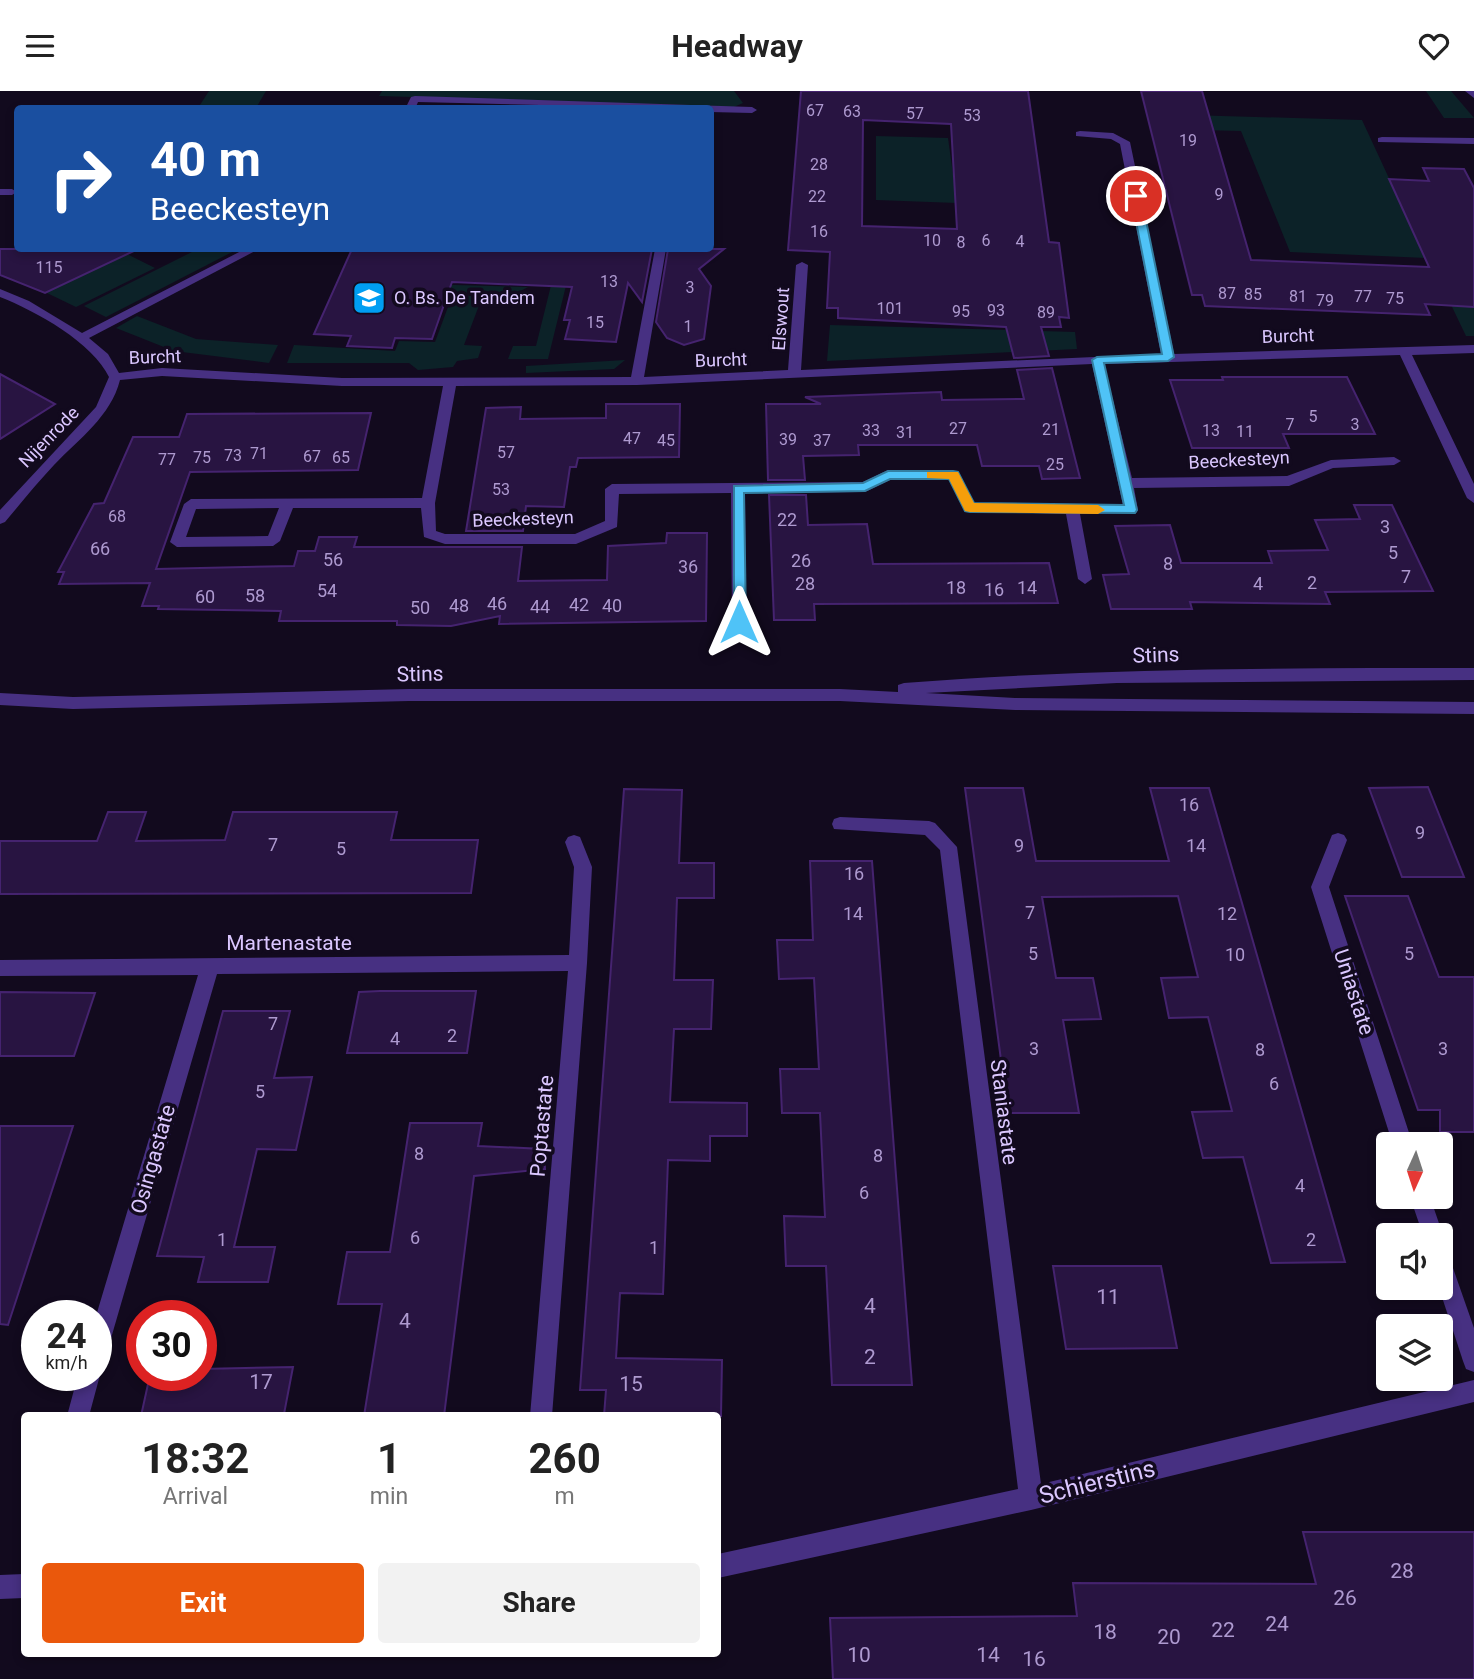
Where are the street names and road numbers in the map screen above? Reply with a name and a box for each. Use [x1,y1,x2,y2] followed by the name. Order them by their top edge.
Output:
[768,286,793,351] street label: Elswout
[1261,324,1315,347] street label: Burcht
[128,345,182,368] street label: Burcht
[694,348,748,371] street label: Burcht
[14,402,83,472] street label: Nijenrode
[1188,446,1290,473] street label: Beeckesteyn
[472,506,574,531] street label: Beeckesteyn
[1132,642,1180,668] street label: Stins
[396,662,444,686] street label: Stins
[226,931,352,955] street label: Martenastate
[1329,946,1379,1038] street label: Uniastate
[986,1058,1022,1166] street label: Staniastate
[526,1074,558,1178] street label: Poptastate
[126,1102,180,1216] street label: Osingastate
[1036,1454,1158,1510] street label: Schierstins

